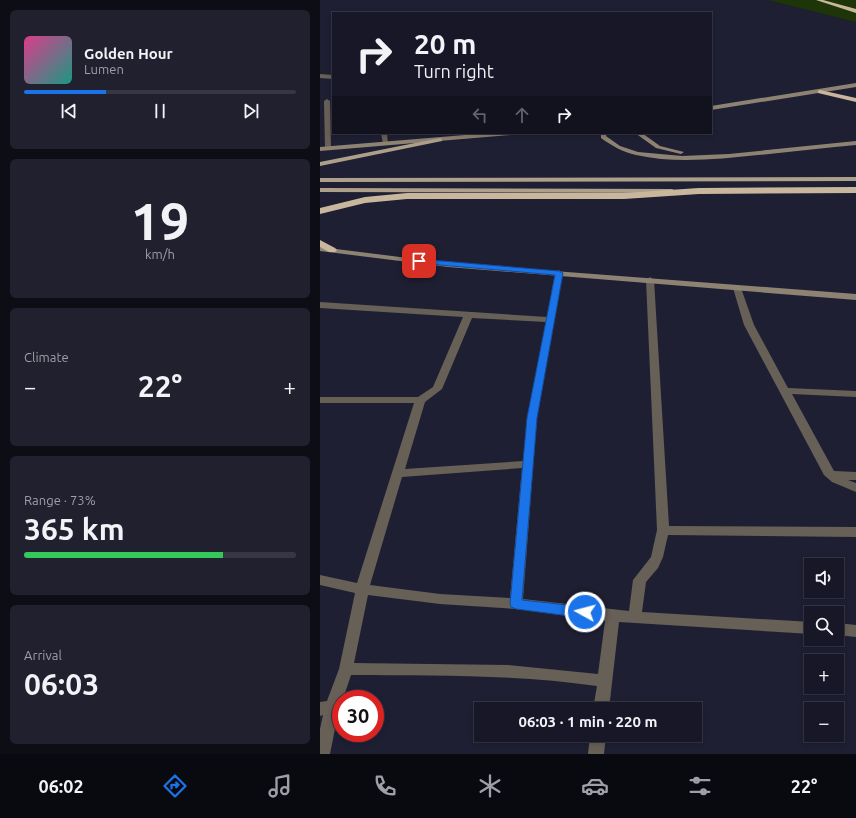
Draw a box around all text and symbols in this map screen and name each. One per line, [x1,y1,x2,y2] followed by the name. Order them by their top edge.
[348,28,400,80] icon: right
[414,28,476,59] text: 20 m
[84,45,173,62] text: Golden Hour
[414,61,494,81] text: Turn right
[84,62,124,76] text: Lumen
[58,100,80,122] icon: previous
[149,100,171,122] icon: pause
[240,100,262,122] icon: next
[469,104,491,126] icon: left
[511,104,533,126] icon: ahead
[553,104,575,126] icon: right
[131,192,189,250] text: 19
[402,244,436,278] pin
[145,247,175,261] text: km/h
[408,250,430,272] icon: arrive
[24,350,69,364] text: Climate
[138,369,182,403] text: 22°
[24,374,36,399] text: −
[284,374,296,399] text: +
[24,493,96,507] text: Range · 73%
[24,512,125,546] text: 365 km
[804,558,844,742] map controls
[804,558,844,598] button: sound
[564,591,606,633] position arrow
[804,606,844,646] button: search
[24,648,62,662] text: Arrival
[804,654,844,694] button: +
[24,667,99,701] text: 06:03
[332,690,384,742] speed limit sign: 30
[804,702,844,742] button: −
[519,713,657,730] text: 06:03 · 1 min · 220 m
[161,772,189,800] icon: directions
[266,772,294,800] icon: music
[371,772,399,800] icon: phone
[476,772,504,800] icon: climate
[581,772,609,800] icon: car
[686,772,714,800] icon: filters
[39,776,84,796] text: 06:02
[791,776,817,796] text: 22°

